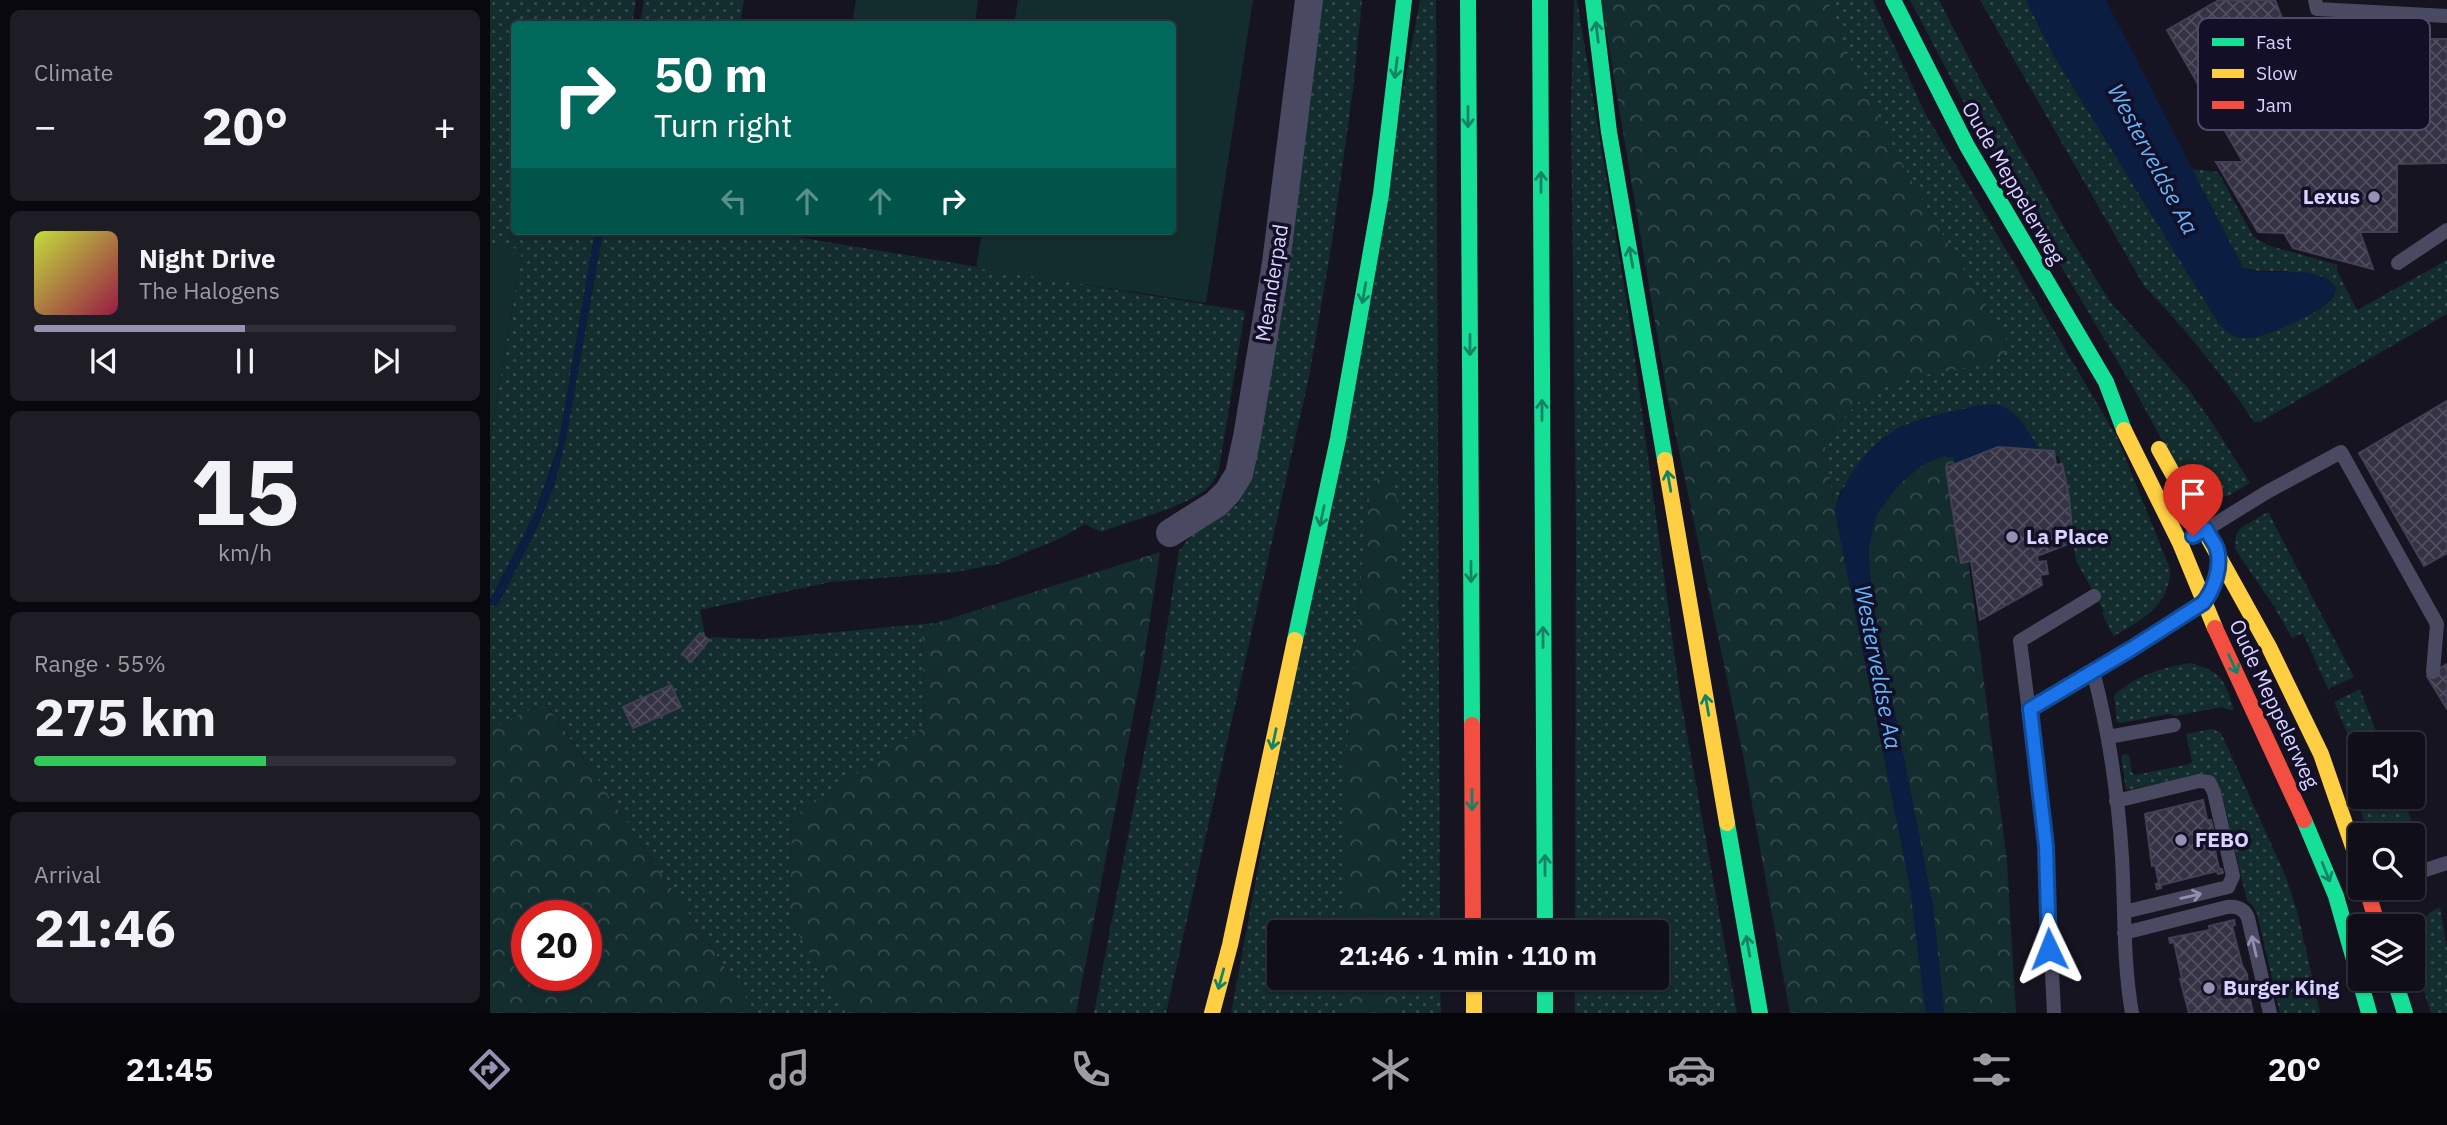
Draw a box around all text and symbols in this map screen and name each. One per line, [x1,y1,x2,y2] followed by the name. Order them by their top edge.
[2198,18,2430,130] legend
[1591,21,1604,44] one-way arrow
[2256,30,2292,54] text: Fast
[654,42,768,105] text: 50 m
[539,49,630,140] icon: right
[1390,56,1403,79] one-way arrow
[34,57,113,87] text: Climate
[2256,61,2297,85] text: Slow
[2101,78,2206,239] water label: Westerveldse Aa
[202,92,288,159] text: 20°
[2256,93,2292,117] text: Jam
[1956,96,2072,269] street label: Oude Meppelerweg
[34,101,57,150] text: −
[433,101,456,150] text: +
[654,104,792,146] text: Turn right
[1462,105,1475,128] one-way arrow
[1534,171,1548,194] one-way arrow
[715,182,753,220] icon: left
[788,182,826,220] icon: ahead
[861,182,899,220] icon: ahead
[934,182,972,220] icon: right
[2303,182,2360,210] place label: Lexus
[2366,189,2382,205] marker: Lexus
[1248,222,1294,344] street label: Meanderpad
[139,241,276,275] text: Night Drive
[1624,246,1637,269] one-way arrow
[139,275,280,305] text: The Halogens
[1356,281,1370,304] one-way arrow
[1463,333,1477,356] one-way arrow
[85,342,123,380] icon: previous
[226,342,264,380] icon: pause
[367,342,405,380] icon: next
[1535,398,1549,421] one-way arrow
[190,432,300,550] text: 15
[2163,464,2223,536] pin
[1662,470,1675,493] one-way arrow
[2174,475,2212,513] icon: arrive
[1314,504,1328,527] one-way arrow
[2026,522,2109,550] place label: La Place
[2004,529,2020,545] marker: La Place
[218,537,272,567] text: km/h
[1464,560,1478,583] one-way arrow
[1848,582,1910,752] water label: Westerveldse Aa
[2223,614,2326,793] street label: Oude Meppelerweg
[1536,626,1550,649] one-way arrow
[34,648,166,678] text: Range · 55%
[2227,654,2240,675] one-way arrow
[34,683,216,750] text: 275 km
[1700,695,1713,717] one-way arrow
[1267,727,1280,750] one-way arrow
[2348,732,2425,991] map controls
[2348,732,2425,809] button: sound
[1466,788,1479,811] one-way arrow
[2348,823,2425,900] button: search
[2195,825,2249,853] place label: FEBO
[2173,832,2189,848] marker: FEBO
[1538,853,1551,876] one-way arrow
[34,859,101,889] text: Arrival
[2320,861,2333,882] one-way arrow
[2179,889,2201,902] one-way arrow
[34,894,176,961] text: 21:46
[511,900,602,991] speed limit sign: 20
[2012,912,2086,986] position arrow
[2348,914,2425,991] button: layers
[1741,935,1754,958] one-way arrow
[2247,936,2260,958] one-way arrow
[1339,938,1597,972] text: 21:46 · 1 min · 110 m
[1214,967,1227,990] one-way arrow
[2223,973,2340,1001] place label: Burger King
[2201,980,2217,996] marker: Burger King
[465,1045,514,1094] icon: directions
[765,1045,814,1094] icon: music
[1066,1045,1115,1094] icon: phone
[1366,1045,1415,1094] icon: climate
[1667,1045,1716,1094] icon: car
[1967,1045,2016,1094] icon: filters
[126,1048,213,1090] text: 21:45
[2268,1048,2321,1090] text: 20°

